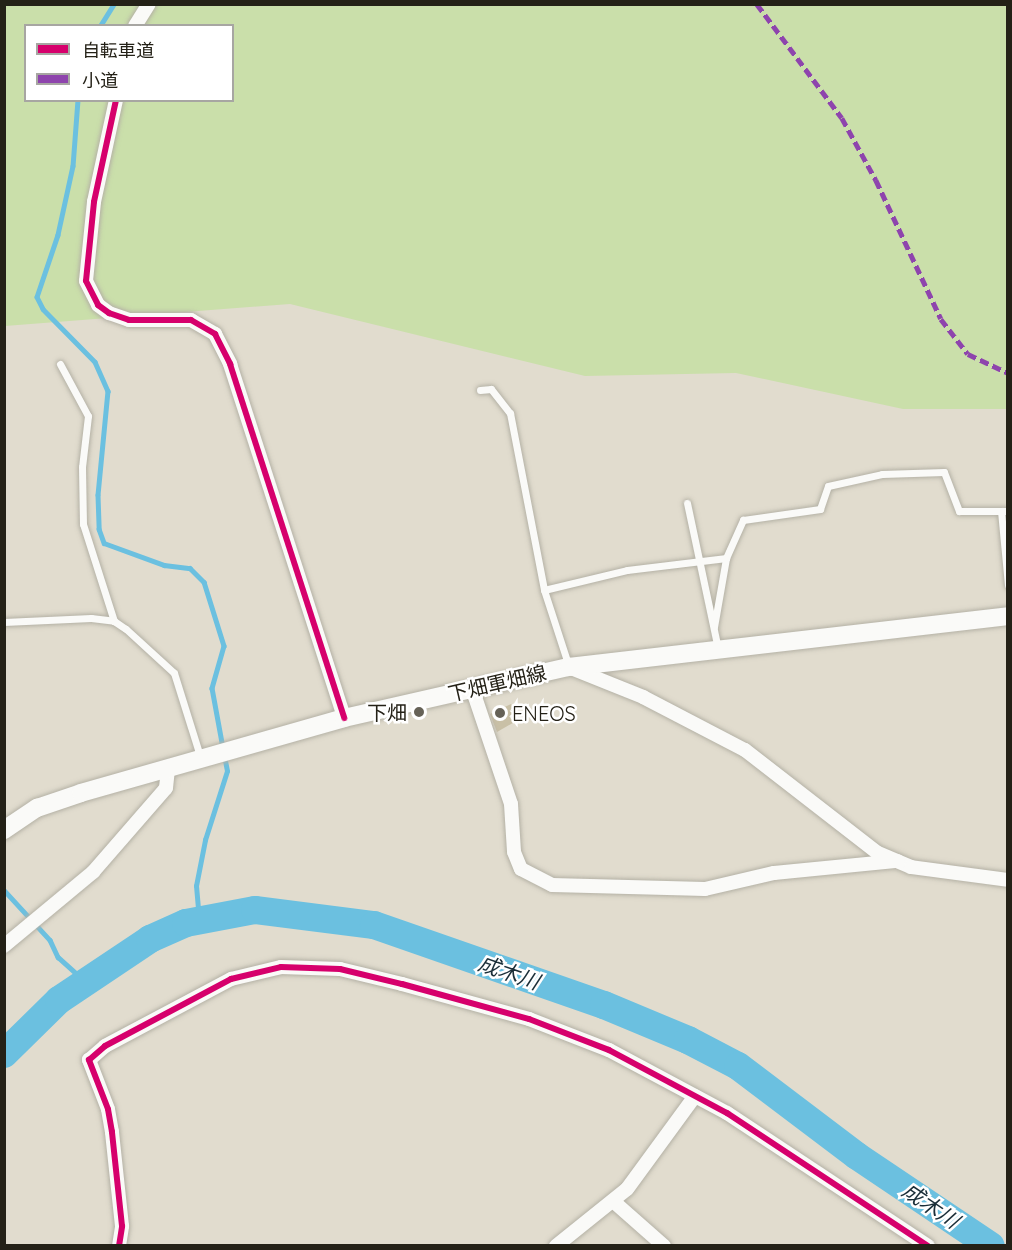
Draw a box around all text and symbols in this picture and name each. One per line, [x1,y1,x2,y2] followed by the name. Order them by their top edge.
[24,24,234,102] legend
[82,39,154,62] text: 自転車道
[82,69,118,92] text: 小道
[446,660,548,706] street label: 下畑軍畑線
[367,700,407,724] place label: 下畑
[512,701,576,725] place label: ENEOS
[412,705,426,719] marker: 下畑
[493,706,507,720] marker: ENEOS
[475,950,543,994] water label: 成木川
[898,1177,964,1233] water label: 成木川

